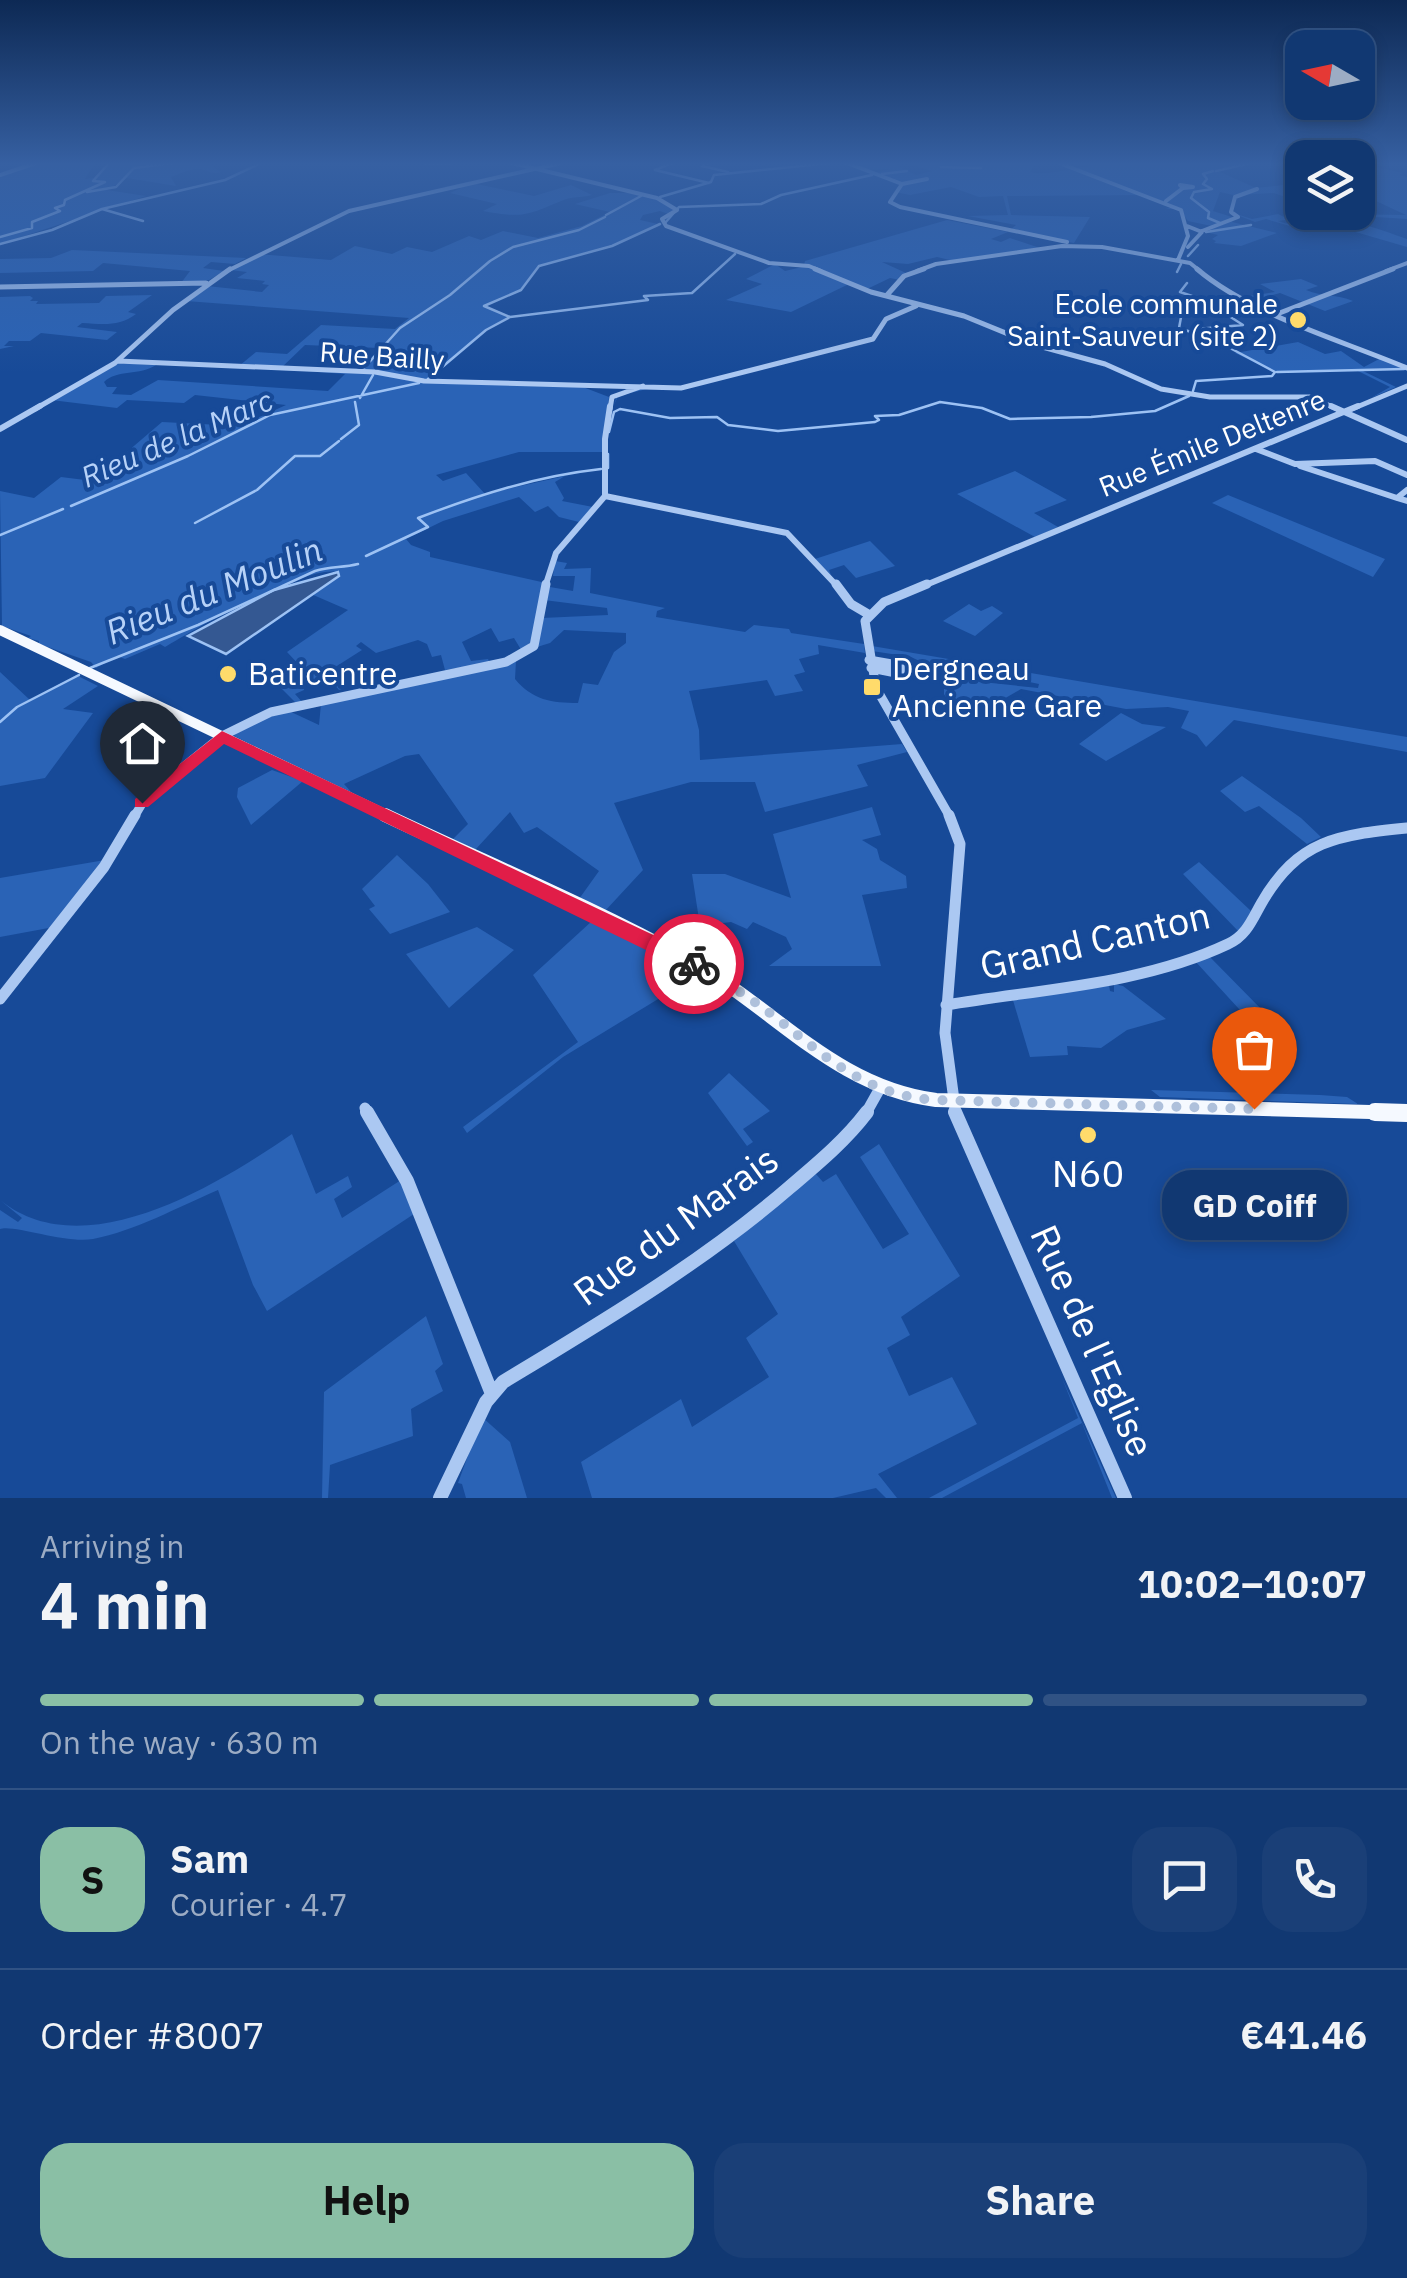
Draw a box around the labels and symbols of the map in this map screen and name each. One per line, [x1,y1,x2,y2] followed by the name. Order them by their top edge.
[1285,30,1375,120] north arrow
[1007,285,1278,354] place label: Ecole communale Saint-Sauveur (site 2)
[1287,309,1309,331] marker: Ecole communale Saint-Sauveur (site 2)
[318,333,446,378] street label: Rue Bailly
[75,380,279,496] water label: Rieu de la Marc
[1093,380,1331,505] street label: Rue Émile Deltenre
[98,526,329,654] water label: Rieu du Moulin
[892,647,1102,726] place label: Dergneau Ancienne Gare
[248,652,397,694] place label: Baticentre
[217,663,239,685] marker: Baticentre
[861,676,883,698] marker: Dergneau Ancienne Gare
[100,701,185,804] pin
[975,889,1214,990] street label: Grand Canton
[644,914,744,1014] courier
[1212,1007,1297,1110] pin
[1077,1124,1099,1146] marker: N60
[563,1134,787,1316] street label: Rue du Marais
[1052,1148,1124,1197] place label: N60
[1162,1169,1346,1239] callout: GD Coiff
[1020,1217,1166,1464] street label: Rue de l'Eglise

